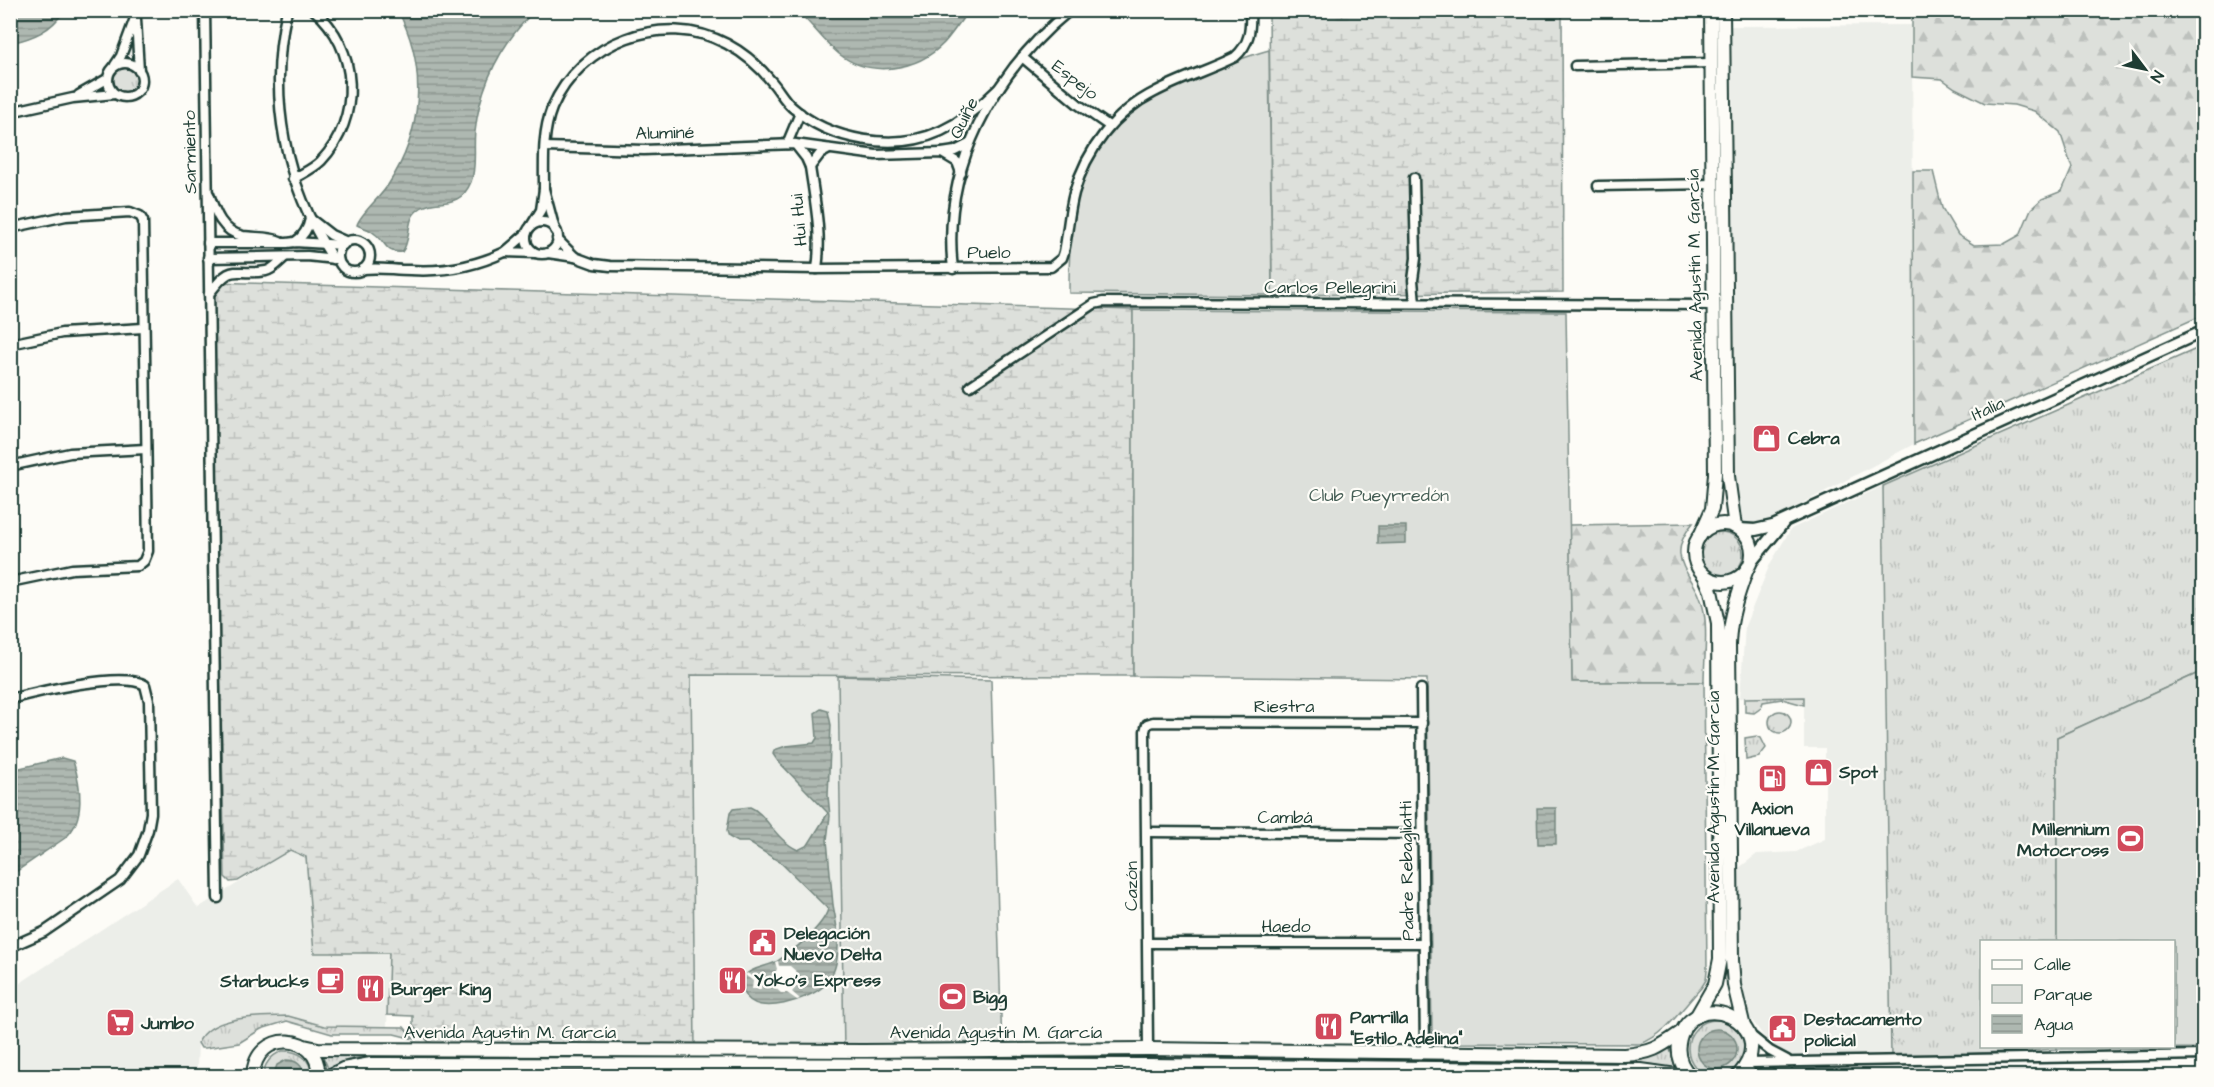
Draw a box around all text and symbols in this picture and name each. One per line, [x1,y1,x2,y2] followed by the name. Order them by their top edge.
[2115,39,2175,99] north arrow
[1047,54,1103,106] street label: Espejo
[2145,66,2169,87] text: N
[943,93,985,143] street label: Quiñe
[177,110,203,194] street label: Sarmiento
[635,120,695,146] street label: Aluminé
[1681,168,1710,381] street label: Avenida Agustín M. García
[784,192,814,247] street label: Hui Hui
[967,240,1011,265] street label: Puelo
[1264,275,1396,301] street label: Carlos Pellegrini
[1967,391,2009,427] street label: Italia
[1751,422,1783,454] shop icon: Cebra
[1788,426,1841,451] place label: Cebra
[1309,483,1449,509] park label: Club Pueyrredón
[1701,691,1727,903] street label: Avenida Agustín M. García
[1254,694,1314,719] street label: Riestra
[1802,756,1834,788] shop icon: Spot
[1838,760,1879,785] place label: Spot
[1756,763,1788,795] fuel station icon: Axion Villanueva
[1733,796,1810,842] place label: Axion Villanueva
[1393,801,1422,941] street label: Padre Rebagliatti
[1257,805,1313,830] street label: Cambá
[2017,817,2110,863] place label: Millennium Motocross
[2114,823,2146,855] sports icon: Millennium Motocross
[1119,861,1144,911] street label: Cazón
[1261,914,1311,939] street label: Haedo
[784,921,882,967] place label: Delegación Nuevo Delta
[747,927,779,959] public building icon: Delegación Nuevo Delta
[1980,940,2175,1048] legend
[2034,952,2072,977] text: Calle
[717,964,749,996] restaurant icon: Yoko's Express
[314,965,346,997] cafe icon: Starbucks
[754,968,881,993] place label: Yoko's Express
[219,969,309,994] place label: Starbucks
[354,973,386,1005] restaurant icon: Burger King
[391,977,492,1003] place label: Burger King
[936,981,968,1013] sports icon: Bigg
[2034,982,2093,1007] text: Parque
[973,985,1008,1011] place label: Bigg
[1350,1005,1463,1051] place label: Parrilla "Estilo Adelina"
[104,1007,136,1039] supermarket icon: Jumbo
[1804,1007,1922,1053] place label: Destacamento policial
[140,1011,195,1036] place label: Jumbo
[1313,1011,1345,1043] restaurant icon: Parrilla "Estilo Adelina"
[2034,1012,2073,1038] text: Agua
[1767,1013,1799,1045] public building icon: Destacamento policial
[404,1020,616,1046] street label: Avenida Agustín M. García
[890,1020,1102,1046] street label: Avenida Agustín M. García

